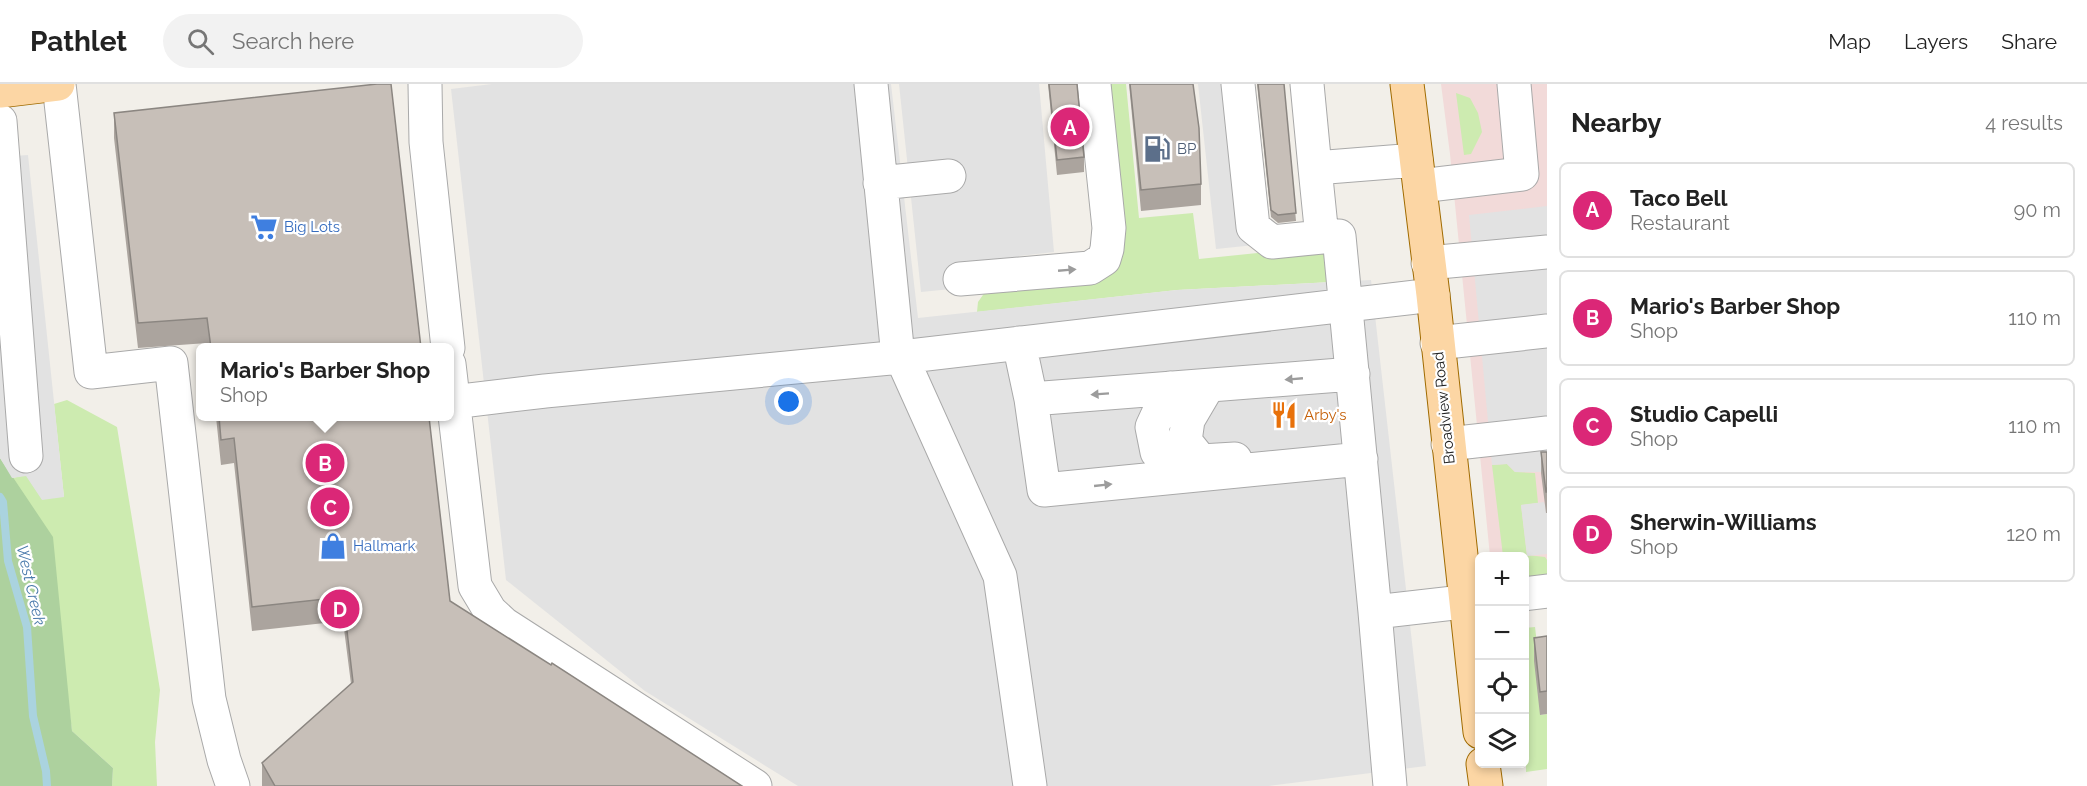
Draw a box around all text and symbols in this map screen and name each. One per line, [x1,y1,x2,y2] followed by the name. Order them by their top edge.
[163,14,583,68] search box
[30,25,127,58] text: Pathlet
[184,25,217,58] icon: search
[232,28,354,54] text: Search here
[1828,29,1871,54] text: Map
[1904,29,1968,54] text: Layers
[2001,29,2057,54] text: Share
[1050,104,1090,150] pin: A
[1571,108,1661,138] text: Nearby
[1985,111,2063,135] text: 4 results
[1142,134,1172,164] fuel station icon: BP
[1177,140,1196,158] place label: BP
[1630,185,1727,211] text: Taco Bell
[1586,198,1599,222] text: A
[2014,198,2061,222] text: 90 m
[1630,211,1730,235] text: Restaurant
[249,212,279,242] supermarket icon: Big Lots
[284,218,340,236] place label: Big Lots
[1057,265,1076,275] one-way arrow
[1630,293,1840,319] text: Mario's Barber Shop
[1586,306,1599,330] text: B
[2008,306,2061,330] text: 110 m
[1630,319,1678,343] text: Shop
[196,343,454,421] popup
[1429,351,1459,465] street label: Broadview Road
[220,357,430,383] text: Mario's Barber Shop
[1285,374,1304,384] one-way arrow
[220,383,268,407] text: Shop
[774,387,803,416] your location
[1090,389,1109,399] one-way arrow
[1269,400,1299,430] restaurant icon: Arby's
[1630,401,1778,427] text: Studio Capelli
[1304,406,1347,424] place label: Arby's
[1586,414,1599,438] text: C
[2008,414,2061,438] text: 110 m
[1630,427,1678,451] text: Shop
[306,440,344,485] pin: B
[1093,480,1112,490] one-way arrow
[310,484,350,530] pin: C
[1630,509,1817,535] text: Sherwin-Williams
[1585,522,1600,546] text: D
[2006,522,2061,546] text: 120 m
[318,531,348,561] shop icon: Hallmark
[1630,535,1678,559] text: Shop
[353,537,416,555] place label: Hallmark
[13,543,50,627] water label: West Creek
[1475,552,1529,768] map controls
[1475,552,1529,606] button: +
[320,586,360,632] pin: D
[1475,606,1529,660] button: −
[1475,660,1529,714] button: locate
[1475,714,1529,768] button: layers

